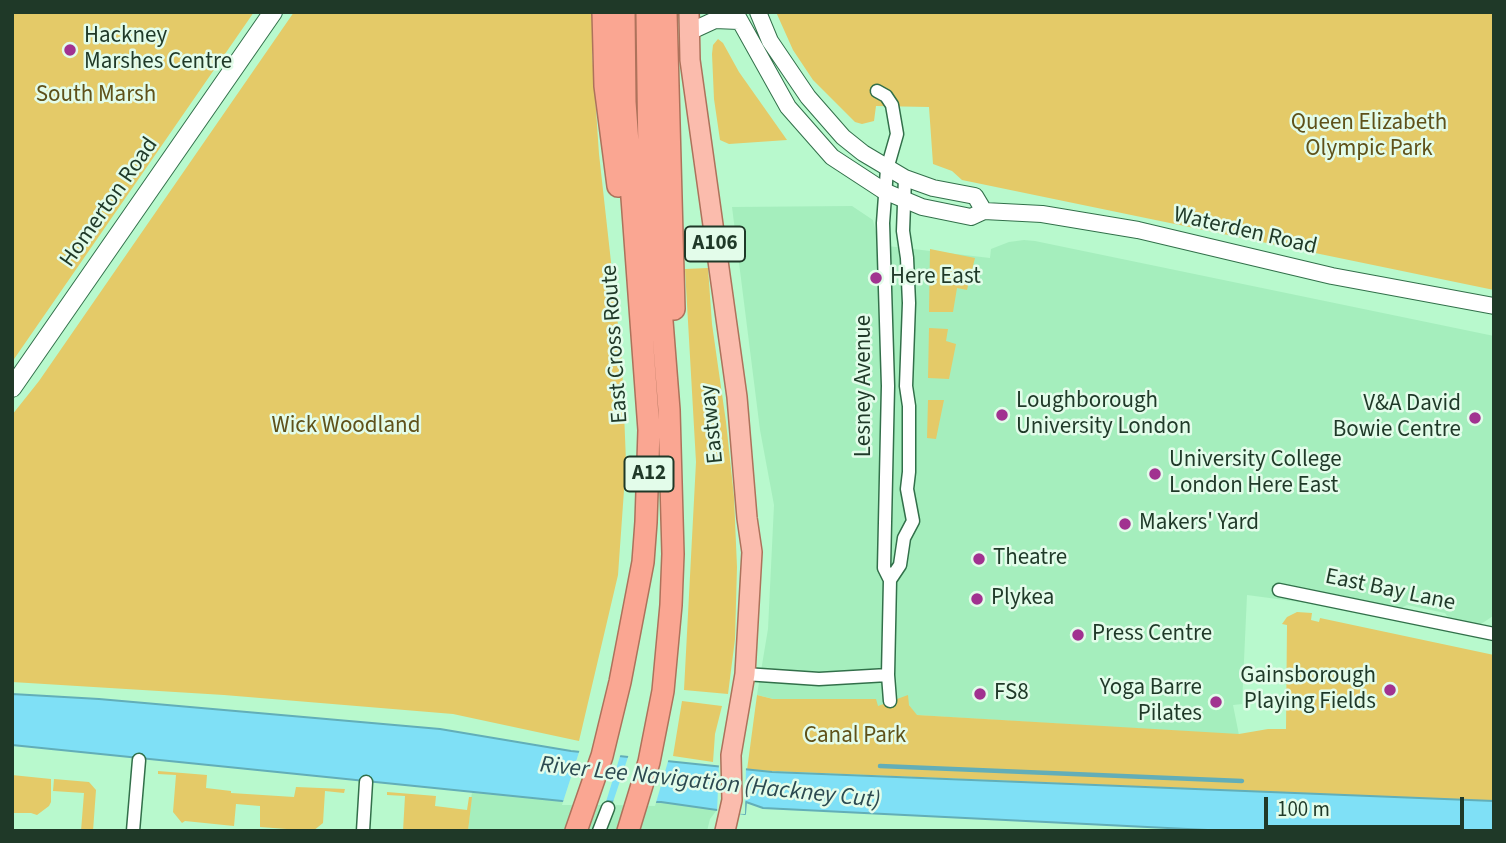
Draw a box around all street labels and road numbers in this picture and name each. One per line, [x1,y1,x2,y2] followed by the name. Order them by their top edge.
[55,133,165,273] street label: Homerton Road
[1171,202,1319,262] street label: Waterden Road
[685,226,745,262] road number: A106
[597,264,635,424] street label: East Cross Route
[851,315,879,457] street label: Lesney Avenue
[695,383,731,465] street label: Eastway
[624,456,674,491] road number: A12
[1322,564,1458,618] street label: East Bay Lane

